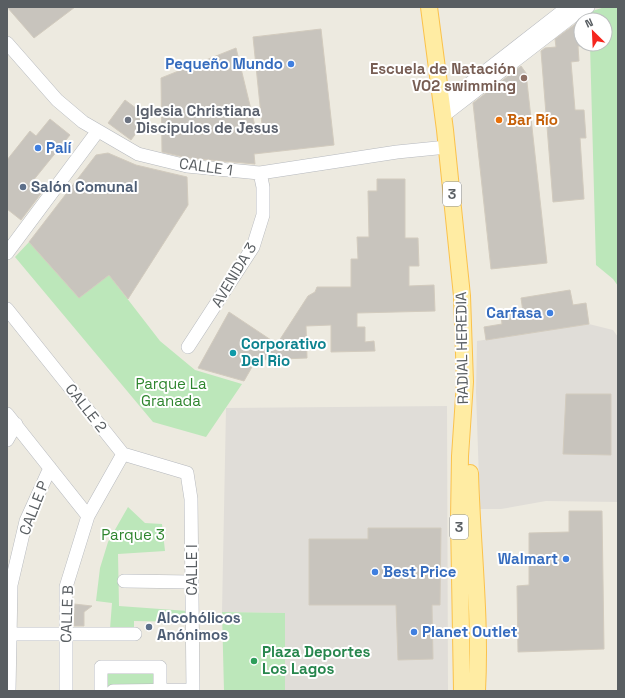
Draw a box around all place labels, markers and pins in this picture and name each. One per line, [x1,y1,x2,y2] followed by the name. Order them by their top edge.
[165,54,283,73] place label: Pequeño Mundo
[286,59,296,69] marker: Pequeño Mundo
[370,59,516,95] place label: Escuela de Natación VO2 swimming
[519,73,529,83] marker: Escuela de Natación VO2 swimming
[136,101,279,137] place label: Iglesia Christiana Discipulos de Jesus
[507,110,558,129] place label: Bar Río
[123,115,133,125] marker: Iglesia Christiana Discipulos de Jesus
[494,115,504,125] marker: Bar Río
[46,138,73,157] place label: Palí
[33,143,43,153] marker: Palí
[31,177,138,196] place label: Salón Comunal
[18,182,28,192] marker: Salón Comunal
[486,303,542,322] place label: Carfasa
[545,308,555,318] marker: Carfasa
[241,334,326,370] place label: Corporativo Del Rio
[228,348,238,358] marker: Corporativo Del Rio
[498,549,558,568] place label: Walmart
[561,554,571,564] marker: Walmart
[383,562,457,581] place label: Best Price
[370,567,380,577] marker: Best Price
[157,608,241,644] place label: Alcohólicos Anónimos
[144,622,154,632] marker: Alcohólicos Anónimos
[422,622,518,641] place label: Planet Outlet
[409,627,419,637] marker: Planet Outlet
[262,642,371,678] place label: Plaza Deportes Los Lagos
[249,656,259,666] marker: Plaza Deportes Los Lagos

